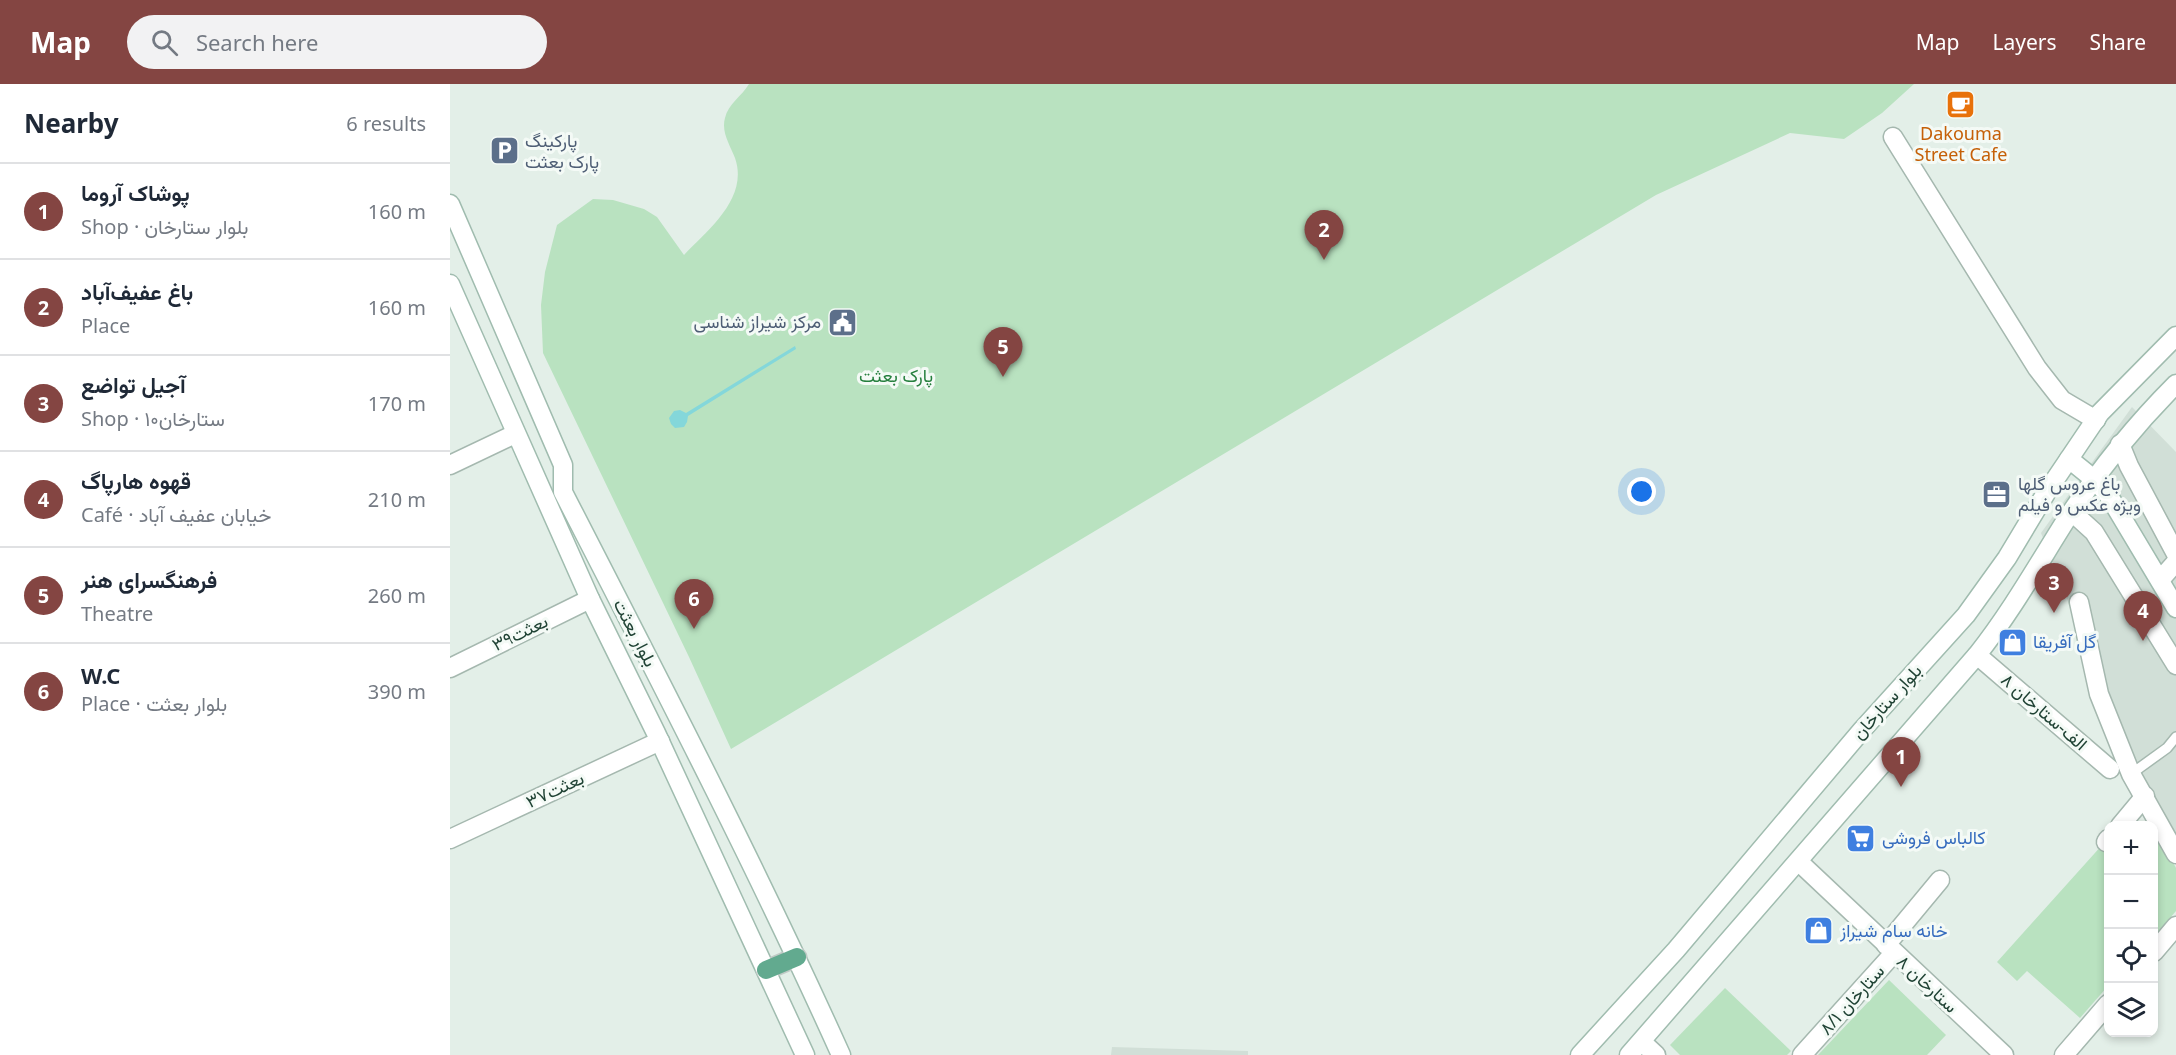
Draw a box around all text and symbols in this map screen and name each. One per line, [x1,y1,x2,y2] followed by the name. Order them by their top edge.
[127,15,547,69] search box
[30,23,91,61] text: Map
[148,26,181,59] icon: search
[196,27,318,57] text: Search here
[1916,28,1960,56] text: Map
[1993,28,2057,56] text: Layers
[2090,28,2146,56] text: Share
[1945,89,1977,121] cafe icon: Dakouma Street Cafe
[24,105,119,141] text: Nearby
[346,110,426,137] text: 6 results
[1915,121,2007,166] place label: Dakouma Street Cafe
[525,128,599,174] place label: پارکینگ پارک بعثت
[488,135,520,167] parking icon: پارکینگ پارک بعثت
[81,177,190,207] text: پوشاک آروما
[38,198,49,225] text: 1
[368,198,426,225] text: 160 m
[1304,210,1344,260] pin: 2
[81,213,248,240] text: Shop · بلوار ستارخان
[81,276,193,306] text: باغ عفیف‌آباد
[38,294,49,321] text: 2
[368,294,426,321] text: 160 m
[826,306,858,338] public building icon: مرکز شیراز شناسی
[694,309,821,333] place label: مرکز شیراز شناسی
[81,312,130,339] text: Place
[984,328,1022,377] pin: 5
[859,363,933,388] park label: پارک بعثت
[81,369,186,399] text: آجیل تواضع
[38,390,49,417] text: 3
[368,390,426,417] text: 170 m
[81,405,225,432] text: Shop · ستارخان۱۰
[81,465,191,495] text: قهوه هارپاگ
[2018,471,2141,517] place label: باغ عروس گلها ویژه عکس و فیلم
[1627,477,1656,506] your location
[1981,478,2013,510] office icon: باغ عروس گلها ویژه عکس و فیلم
[38,486,49,513] text: 4
[368,486,426,513] text: 210 m
[81,501,271,528] text: Café · خیابان عفیف آباد
[81,564,217,594] text: فرهنگسرای هنر
[2034,564,2074,613] pin: 3
[674,580,714,629] pin: 6
[38,582,49,609] text: 5
[368,582,426,609] text: 260 m
[2124,592,2162,641] pin: 4
[609,595,663,670] street label: بلوار بعثت
[81,600,153,627] text: Theatre
[488,608,551,656] street label: بعثت۳۹
[1996,626,2028,658] shop icon: گل آفریقا
[2033,629,2096,653] place label: گل آفریقا
[1846,659,1926,744] street label: بلوار ستارخان
[81,660,120,690] text: W.C
[1997,667,2093,755] street label: ۸ الف-ستارخان
[38,678,49,705] text: 6
[368,678,426,705] text: 390 m
[81,690,227,717] text: Place · بلوار بعثت
[1882,738,1920,787] pin: 1
[522,765,587,813] street label: بعثت۳۷
[2104,821,2158,1037] map controls
[2104,821,2158,875] button: +
[1845,822,1877,854] supermarket icon: کالباس فروشی
[1882,825,1986,849] place label: کالباس فروشی
[2104,875,2158,929] button: −
[1803,915,1835,947] shop icon: خانه سام شیراز
[1839,918,1948,943] place label: خانه سام شیراز
[2104,929,2158,983] button: locate
[1892,949,1963,1018] street label: ستارخان ۸
[1813,959,1889,1040] street label: ستارخان ۸/۱
[2104,983,2158,1037] button: layers

